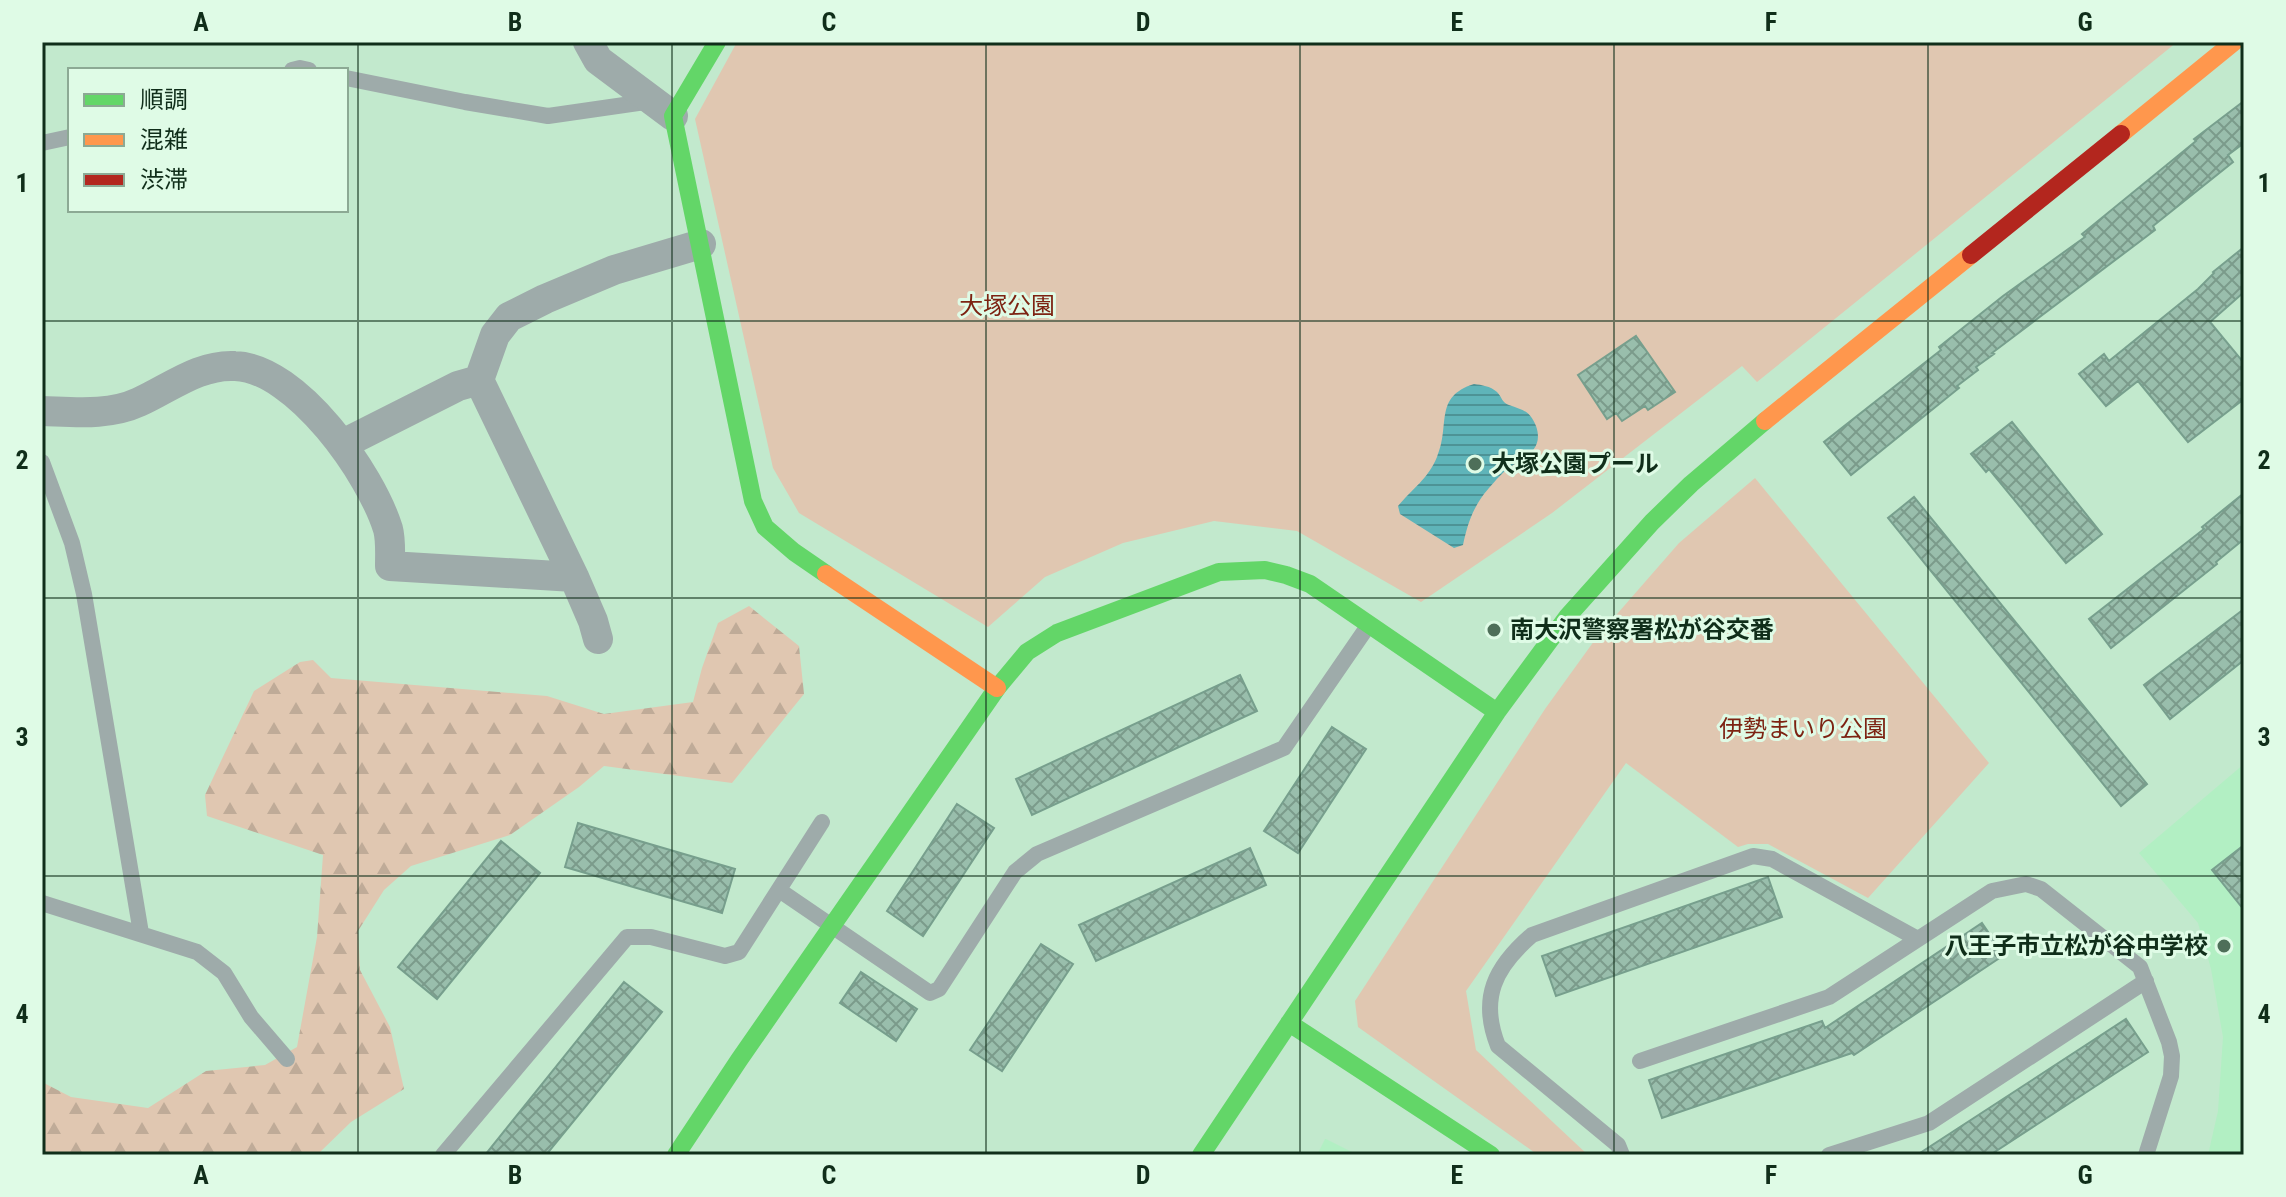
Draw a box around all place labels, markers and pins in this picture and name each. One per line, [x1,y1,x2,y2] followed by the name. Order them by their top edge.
[1491,450,1659,478] place label: 大塚公園プール
[1466,455,1484,473] marker: 大塚公園プール
[1510,616,1774,644] place label: 南大沢警察署松が谷交番
[1485,621,1503,639] marker: 南大沢警察署松が谷交番
[1944,932,2208,960] place label: 八王子市立松が谷中学校
[2215,937,2233,955] marker: 八王子市立松が谷中学校

